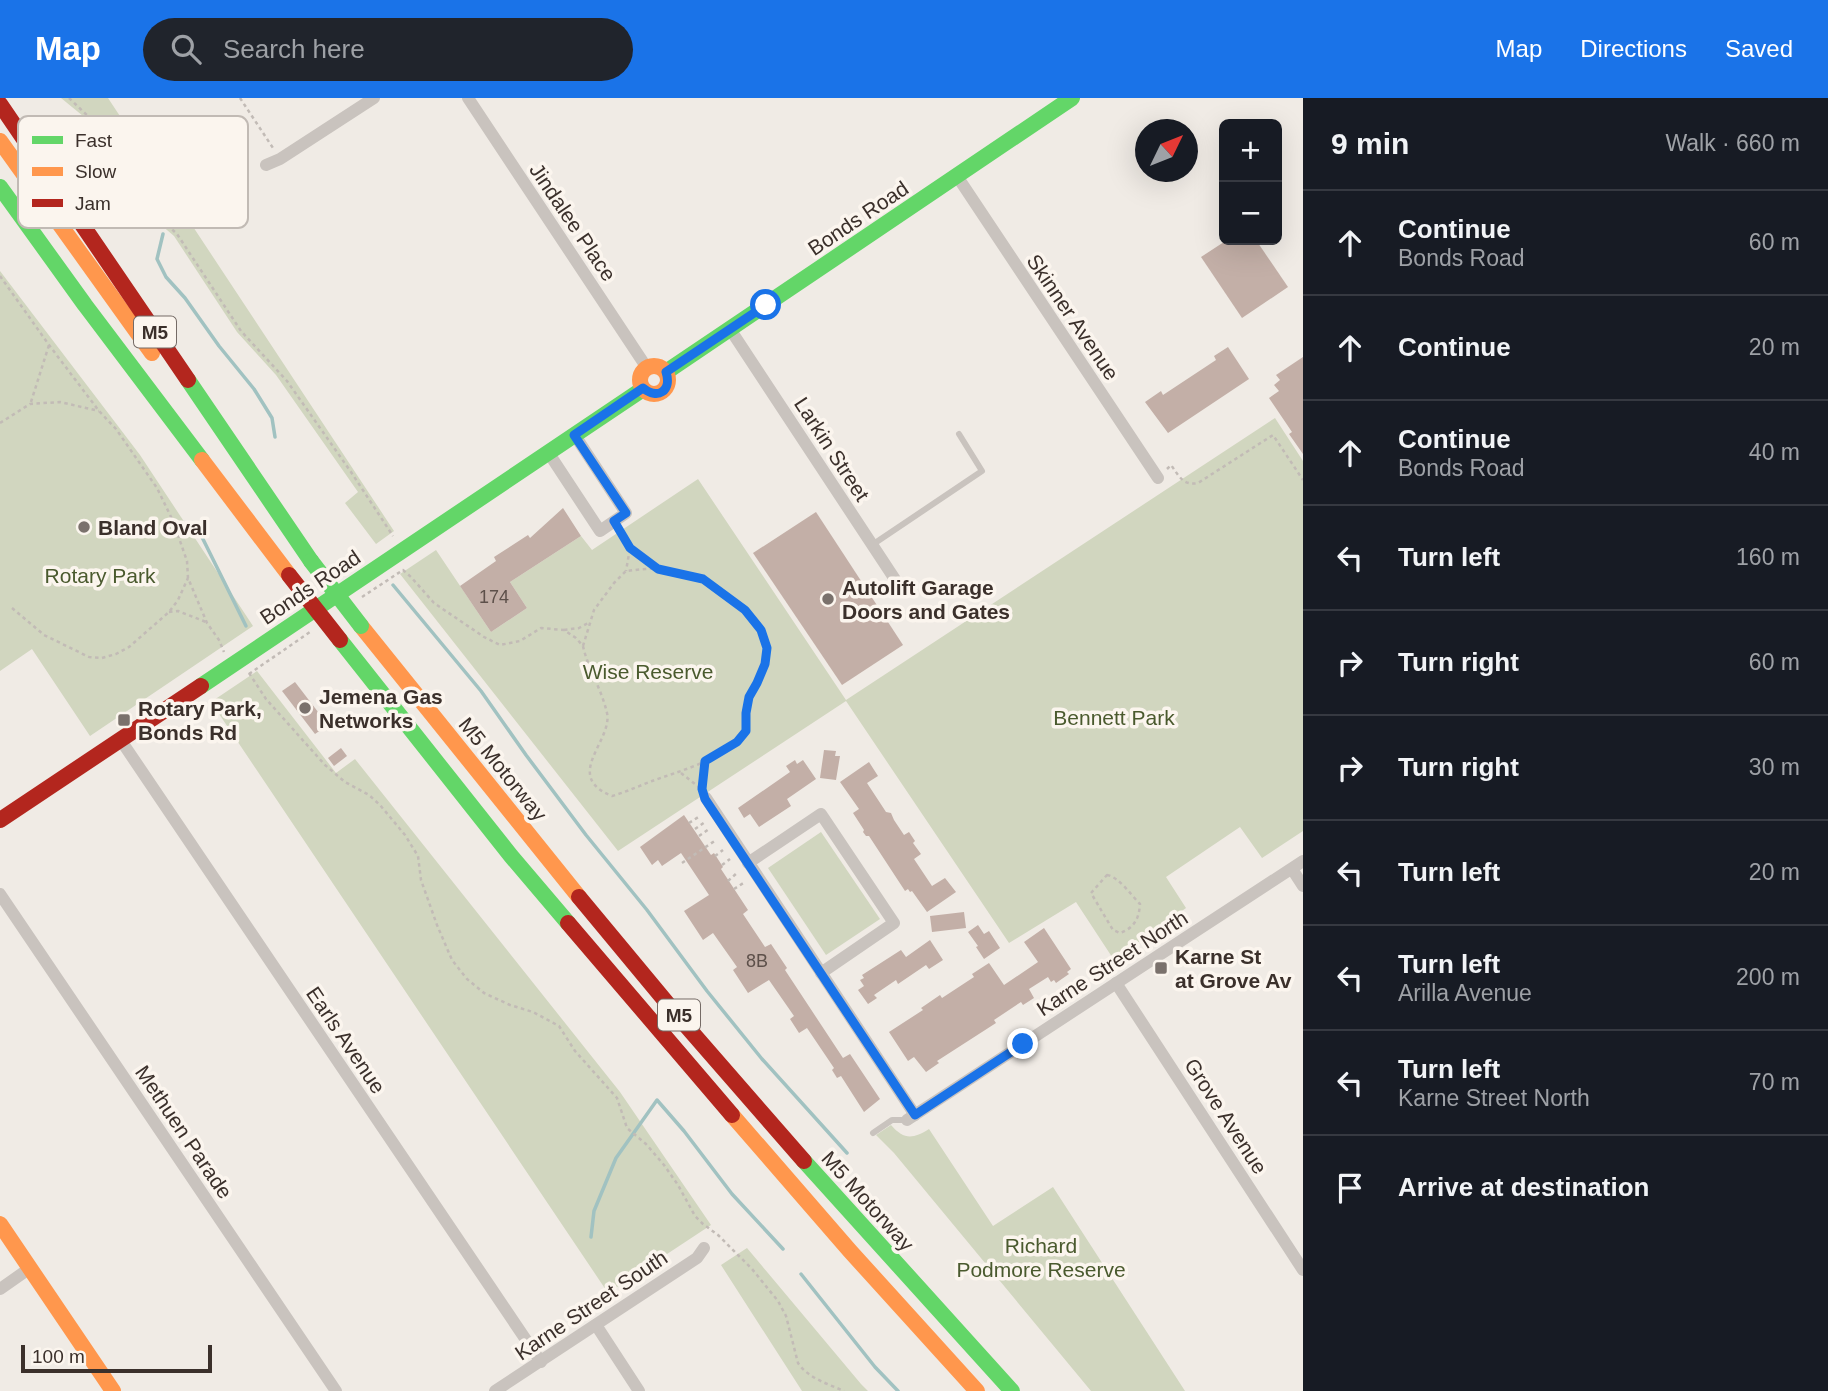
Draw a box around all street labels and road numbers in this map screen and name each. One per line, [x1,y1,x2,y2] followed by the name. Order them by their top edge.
[525,159,621,285] street label: Jindalee Place
[804,176,912,260] street label: Bonds Road
[1022,250,1124,384] street label: Skinner Avenue
[134,316,176,348] road number: M5
[790,393,874,505] street label: Larkin Street
[256,545,364,629] street label: Bonds Road
[454,713,552,826] street label: M5 Motorway
[1032,906,1192,1020] street label: Karne Street North
[302,982,390,1098] street label: Earls Avenue
[658,1000,700,1030] road number: M5
[1180,1054,1272,1178] street label: Grove Avenue
[131,1061,237,1203] street label: Methuen Parade
[817,1146,919,1256] street label: M5 Motorway
[511,1246,671,1364] street label: Karne Street South

